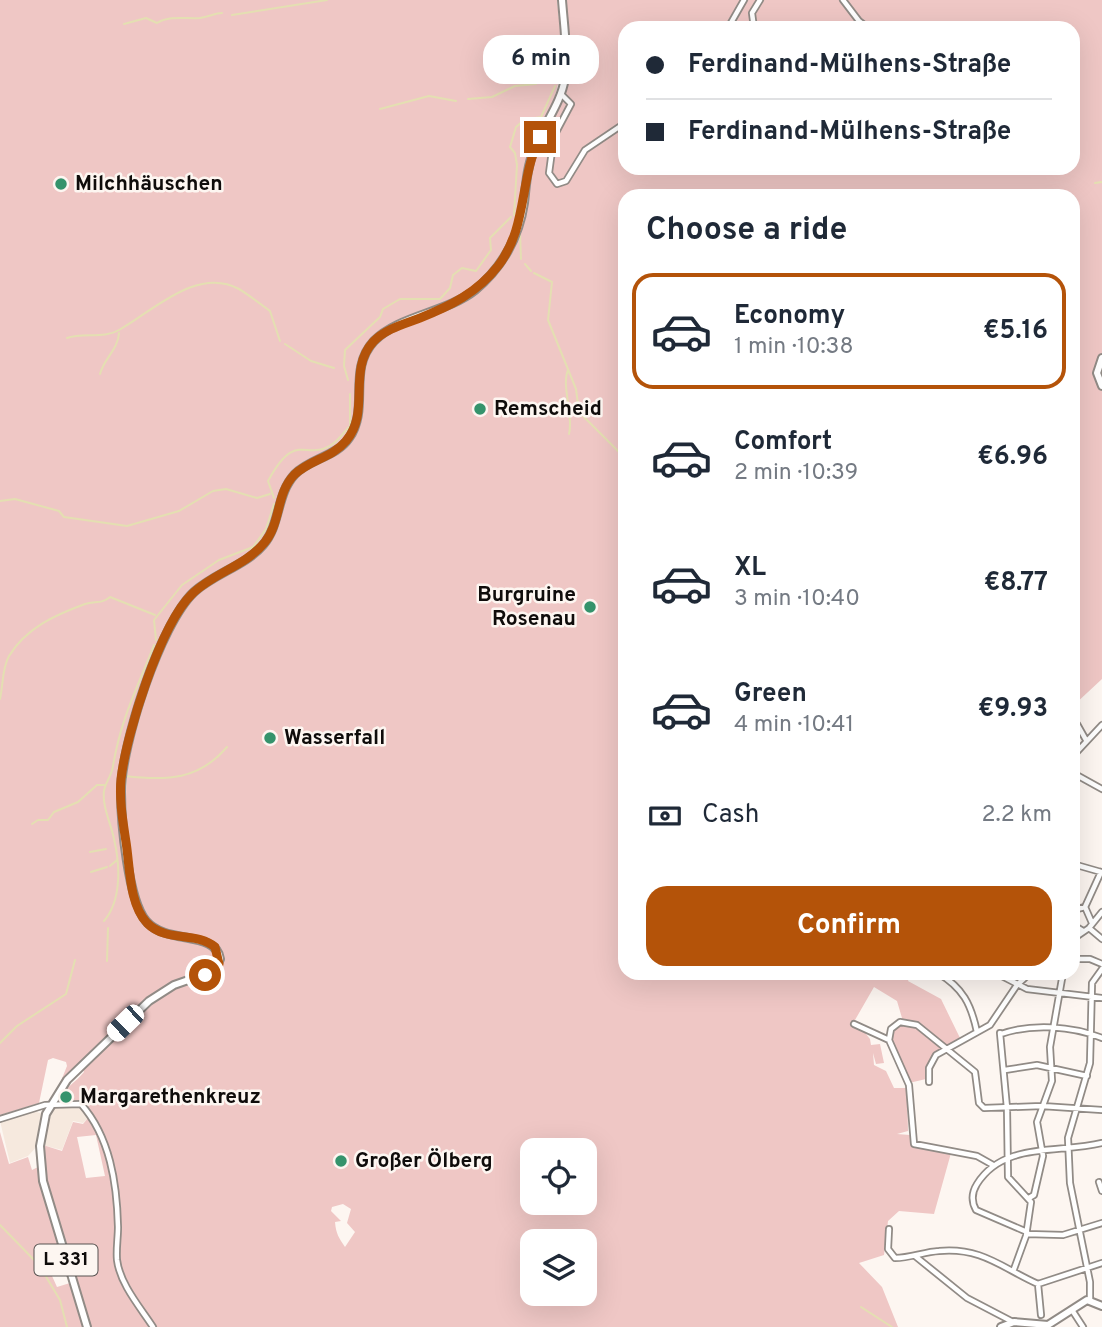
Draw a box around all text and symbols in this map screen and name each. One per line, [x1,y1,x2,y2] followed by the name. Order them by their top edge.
[482,36,598,85] callout: 6 min
[511,45,571,74] text: 6 min
[688,49,1011,82] text: Ferdinand-Mülhens-Straße
[688,116,1011,149] text: Ferdinand-Mülhens-Straße
[524,121,556,153] route end
[75,171,223,198] place label: Milchhäuschen
[53,176,69,192] marker: Milchhäuschen
[646,211,847,251] text: Choose a ride
[650,300,713,363] icon: car
[734,300,845,333] text: Economy
[983,315,1048,348] text: €5.16
[734,333,853,362] text: 1 min · 10:38
[494,396,602,423] place label: Remscheid
[472,401,488,417] marker: Remscheid
[650,426,713,489] icon: car
[734,426,832,459] text: Comfort
[977,441,1048,474] text: €6.96
[734,459,858,488] text: 2 min · 10:39
[650,552,713,615] icon: car
[734,552,766,585] text: XL
[984,567,1048,600] text: €8.77
[477,582,576,633] place label: Burgruine Rosenau
[734,585,860,614] text: 3 min · 10:40
[582,599,598,615] marker: Burgruine Rosenau
[650,678,713,741] icon: car
[734,678,807,711] text: Green
[978,693,1048,726] text: €9.93
[734,711,854,740] text: 4 min · 10:41
[284,725,385,752] place label: Wasserfall
[262,730,278,746] marker: Wasserfall
[646,797,684,835] icon: cash
[702,799,759,832] text: Cash
[981,801,1052,830] text: 2.2 km
[646,886,1052,966] button: Confirm
[189,959,221,991] route start
[103,1001,148,1045] car
[80,1084,261,1111] place label: Margarethenkreuz
[58,1089,74,1105] marker: Margarethenkreuz
[520,1138,597,1306] map controls
[520,1138,597,1215] button: locate
[355,1148,493,1175] place label: Großer Ölberg
[333,1153,349,1169] marker: Großer Ölberg
[520,1229,597,1306] button: layers
[34,1244,98,1276] road number: L 331

